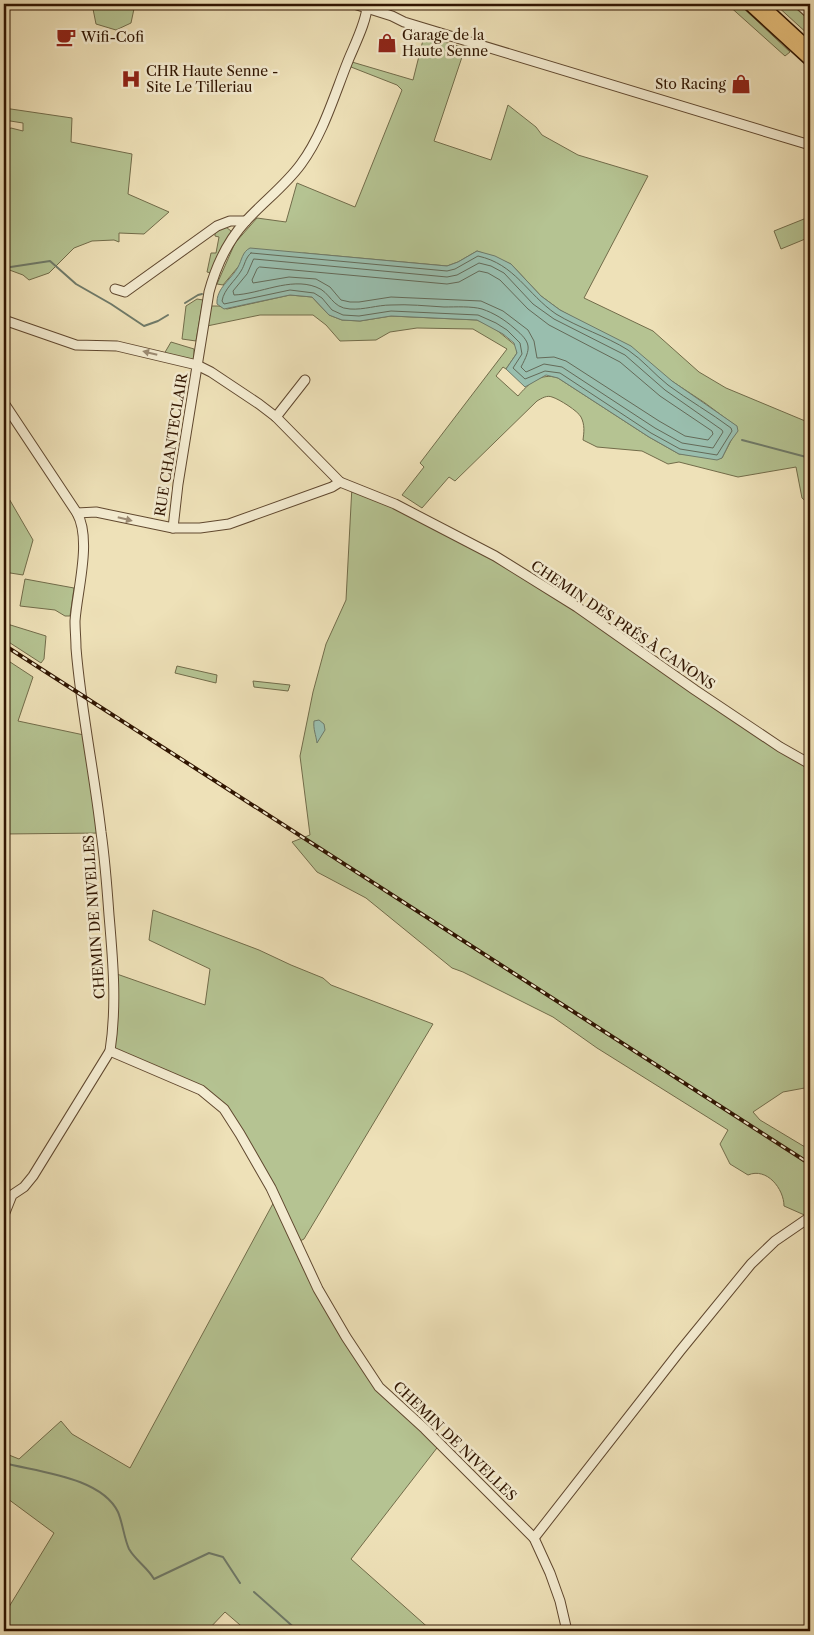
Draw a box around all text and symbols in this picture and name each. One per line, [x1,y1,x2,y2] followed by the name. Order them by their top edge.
[55,26,77,48] cafe icon: Wifi-Cofi
[402,26,488,60] place label: Garage de la Haute Senne
[80,28,144,46] place label: Wifi-Cofi
[376,32,398,54] shop icon: Garage de la Haute Senne
[146,62,278,96] place label: CHR Haute Senne - Site Le Tilleriau
[120,68,142,90] hospital icon: CHR Haute Senne - Site Le Tilleriau
[730,73,752,95] shop icon: Sto Racing
[655,75,727,93] place label: Sto Racing
[142,349,157,357] one-way arrow
[151,371,191,518] street label: RUE CHANTECLAIR
[117,515,132,523] one-way arrow
[527,556,719,694] street label: CHEMIN DES PRÉS À CANONS
[79,834,109,1000] street label: CHEMIN DE NIVELLES
[390,1377,520,1505] street label: CHEMIN DE NIVELLES

